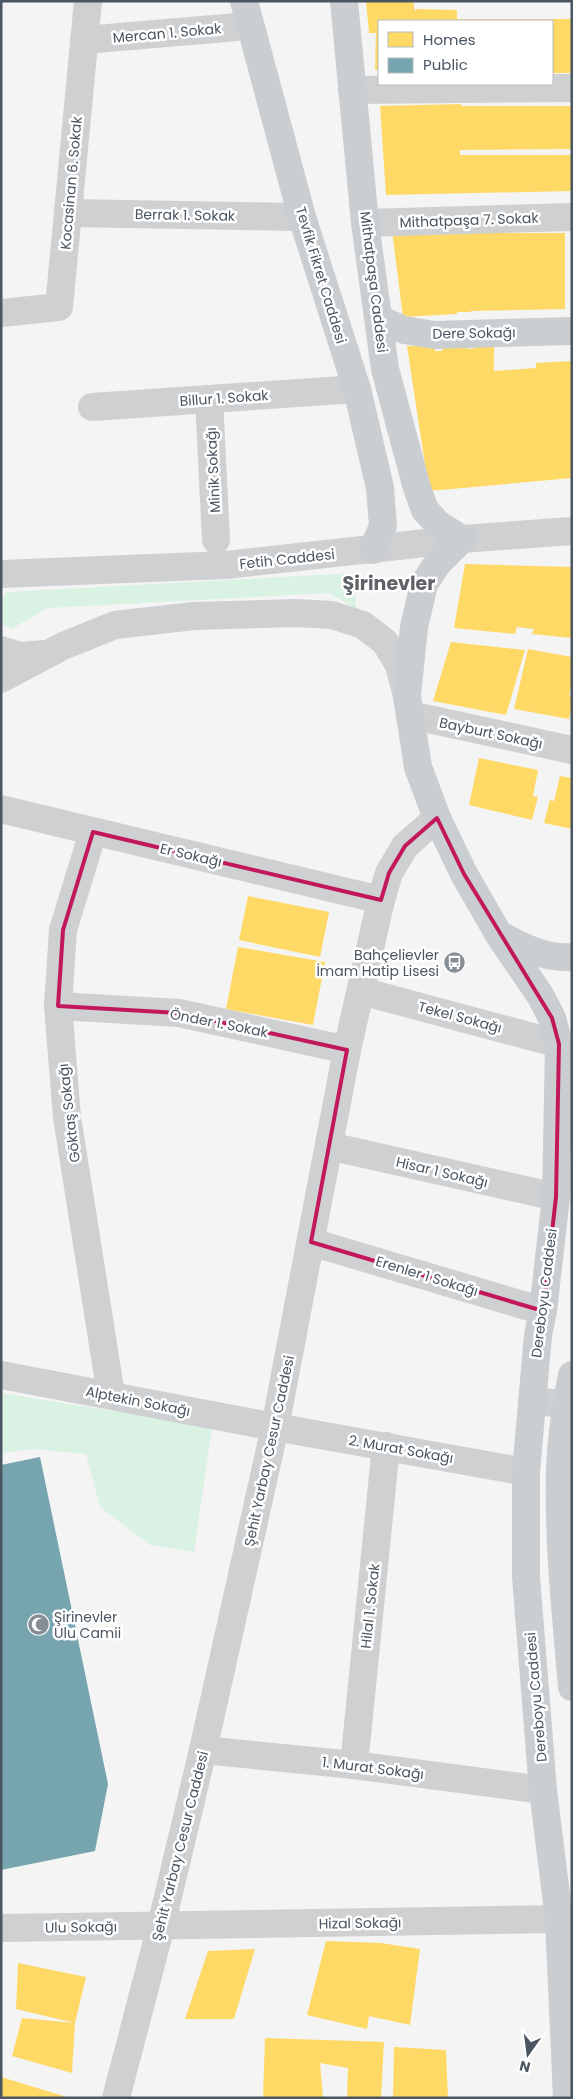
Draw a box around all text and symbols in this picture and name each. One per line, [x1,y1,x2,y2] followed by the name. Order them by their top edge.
[112,18,223,48] street label: Mercan 1. Sokak
[378,20,553,85] legend
[423,29,476,50] text: Homes
[423,54,468,75] text: Public
[55,115,87,251] street label: Kocasinan 6. Sokak
[135,204,236,226] street label: Berrak 1. Sokak
[291,204,351,346] street label: Tevfik Fikret Caddesi
[399,208,540,232] street label: Mithatpaşa 7. Sokak
[355,210,393,354] street label: Mithatpaşa Caddesi
[432,322,516,344] street label: Dere Sokağı
[179,385,270,411] street label: Billur 1. Sokak
[201,427,225,513] street label: Minik Sokağı
[238,544,336,574] street label: Fetih Caddesi
[343,570,435,597] district label: Şirinevler
[437,712,545,754] street label: Bayburt Sokağı
[158,838,224,872] street label: Er Sokağı
[316,945,439,981] place label: Bahçelievler İmam Hatip Lisesi
[443,951,467,975] bus stop icon: Bahçelievler İmam Hatip Lisesi
[416,996,504,1038] street label: Tekel Sokağı
[168,1004,270,1042] street label: Önder 1. Sokak
[53,1062,85,1164] street label: Göktaş Sokağı
[394,1152,490,1192] street label: Hisar 1 Sokağı
[526,1227,562,1359] street label: Dereboyu Caddesi
[373,1251,481,1301] street label: Erenler 1 Sokağı
[239,1354,299,1548] street label: Şehit Yarbay Cesur Caddesi
[84,1381,192,1421] street label: Alptekin Sokağı
[347,1430,455,1468] street label: 2. Murat Sokağı
[356,1562,384,1650] street label: Hilal 1. Sokak
[54,1607,121,1643] place label: Şirinevler Ulu Camii
[26,1613,50,1637] mosque icon: Şirinevler Ulu Camii
[520,1631,552,1763] street label: Dereboyu Caddesi
[147,1749,213,1943] street label: Şehit Yarbay Cesur Caddesi
[321,1752,425,1784] street label: 1. Murat Sokağı
[318,1912,402,1934] street label: Hizal Sokağı
[45,1916,117,1938] street label: Ulu Sokağı
[503,2029,553,2079] north arrow
[517,2056,532,2078] text: N

